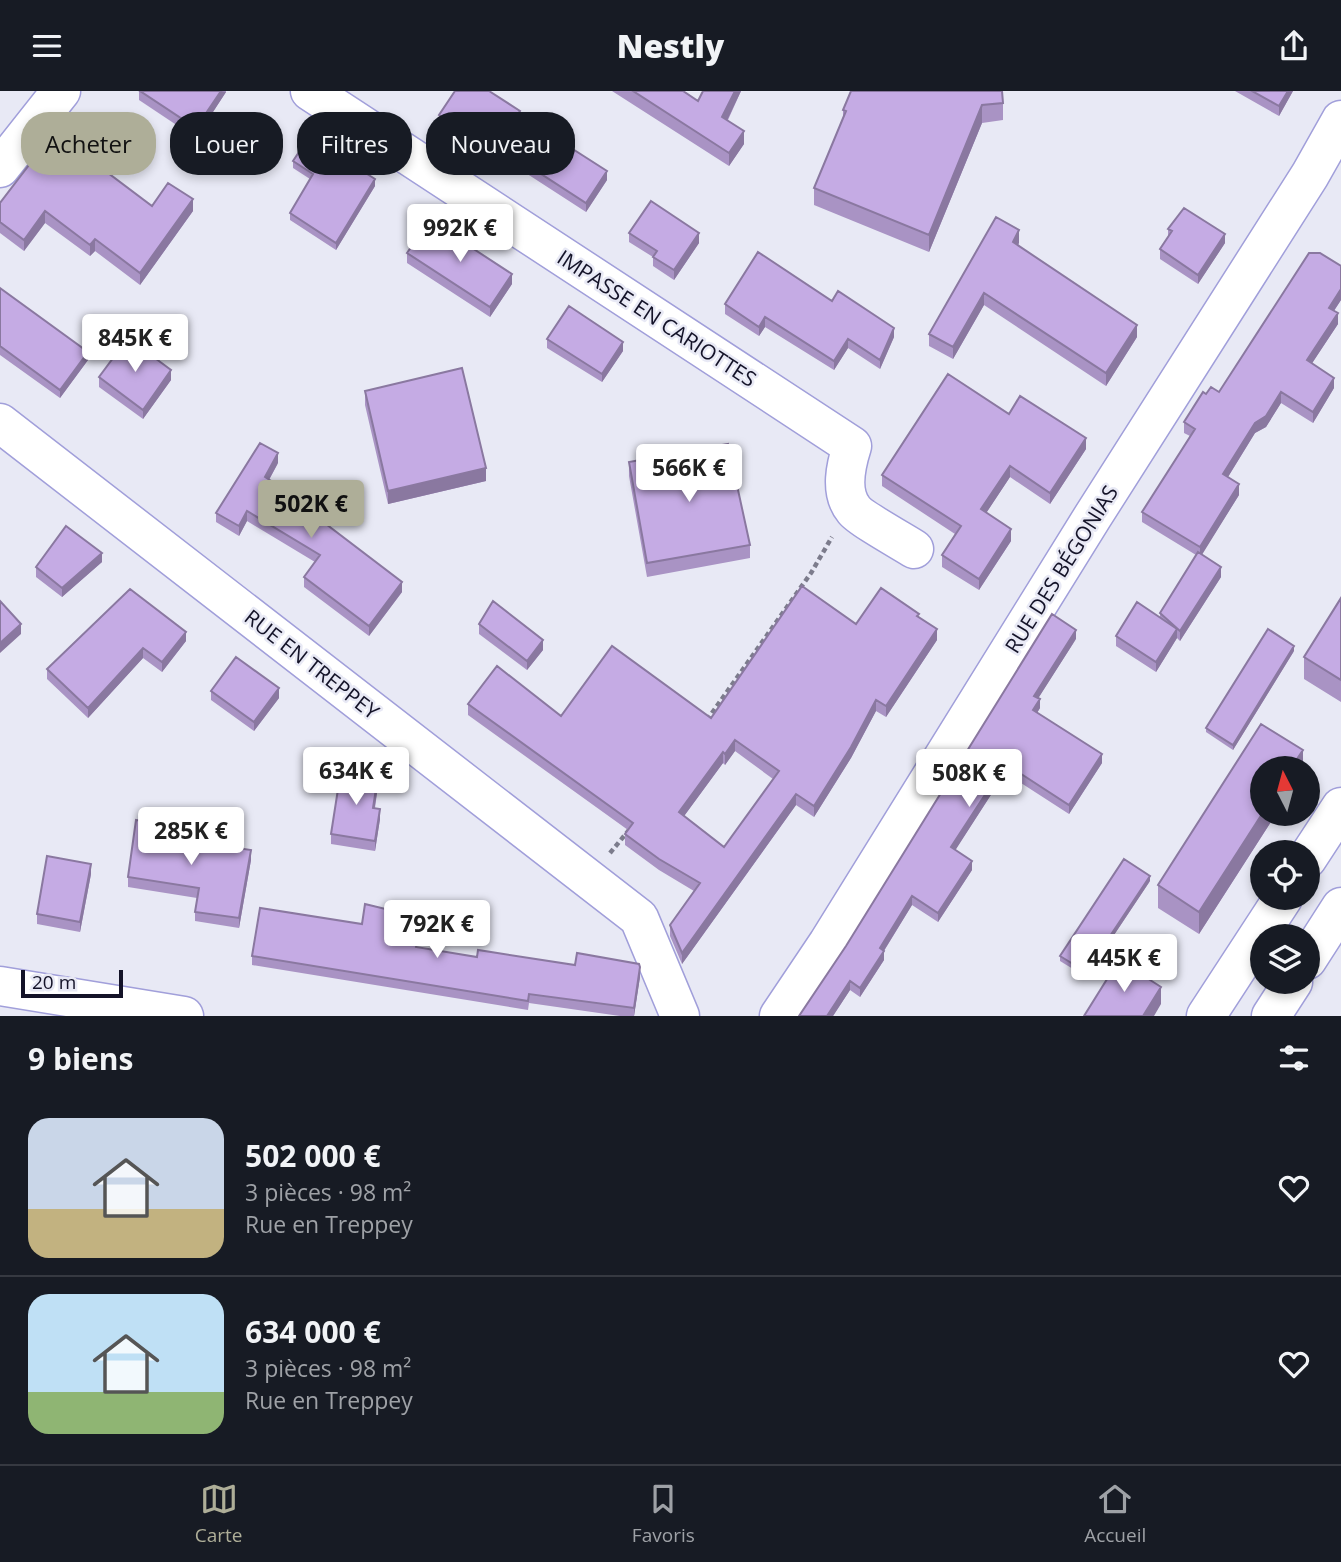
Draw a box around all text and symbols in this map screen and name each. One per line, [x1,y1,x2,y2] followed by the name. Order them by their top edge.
[617,24,724,67] text: Nestly
[28,27,66,65] icon: menu
[1275,27,1313,65] icon: share
[21,112,156,175] chip: Acheter
[170,112,283,175] chip: Louer
[297,112,412,175] chip: Filtres
[426,112,575,175] chip: Nouveau
[403,205,517,264] pin: 992K €
[423,211,497,243] text: 992K €
[552,243,762,393] street label: IMPASSE EN CARIOTTES
[78,315,192,374] pin: 845K €
[98,321,172,353] text: 845K €
[632,445,746,504] pin: 566K €
[652,451,726,483] text: 566K €
[998,480,1124,658] street label: RUE DES BÉGONIAS
[254,481,368,540] pin: 502K €
[274,487,348,519] text: 502K €
[239,603,385,725] street label: RUE EN TREPPEY
[299,747,413,807] pin: 634K €
[912,749,1026,809] pin: 508K €
[319,754,393,786] text: 634K €
[932,756,1006,788] text: 508K €
[1250,756,1320,826] north arrow
[1250,756,1320,994] map controls
[134,807,248,867] pin: 285K €
[154,814,228,846] text: 285K €
[1250,840,1320,910] button: locate
[380,901,494,960] pin: 792K €
[400,907,474,939] text: 792K €
[1250,924,1320,994] button: layers
[1067,935,1181,994] pin: 445K €
[1087,941,1161,973] text: 445K €
[21,967,122,999] scale bar
[32,969,76,995] text: 20 m
[28,1038,133,1079] text: 9 biens
[1275,1039,1313,1077] icon: filters
[245,1135,381,1176] text: 502 000 €
[84,1146,168,1230] icon: home
[1275,1169,1313,1207] icon: heart
[245,1176,411,1208] text: 3 pièces · 98 m²
[245,1208,413,1240] text: Rue en Treppey
[245,1311,381,1352] text: 634 000 €
[84,1322,168,1406] icon: home
[1275,1345,1313,1383] icon: heart
[245,1352,411,1384] text: 3 pièces · 98 m²
[245,1384,413,1416] text: Rue en Treppey
[195,1480,242,1548] tab: Carte
[632,1480,695,1548] tab: Favoris
[1084,1480,1146,1548] tab: Accueil

